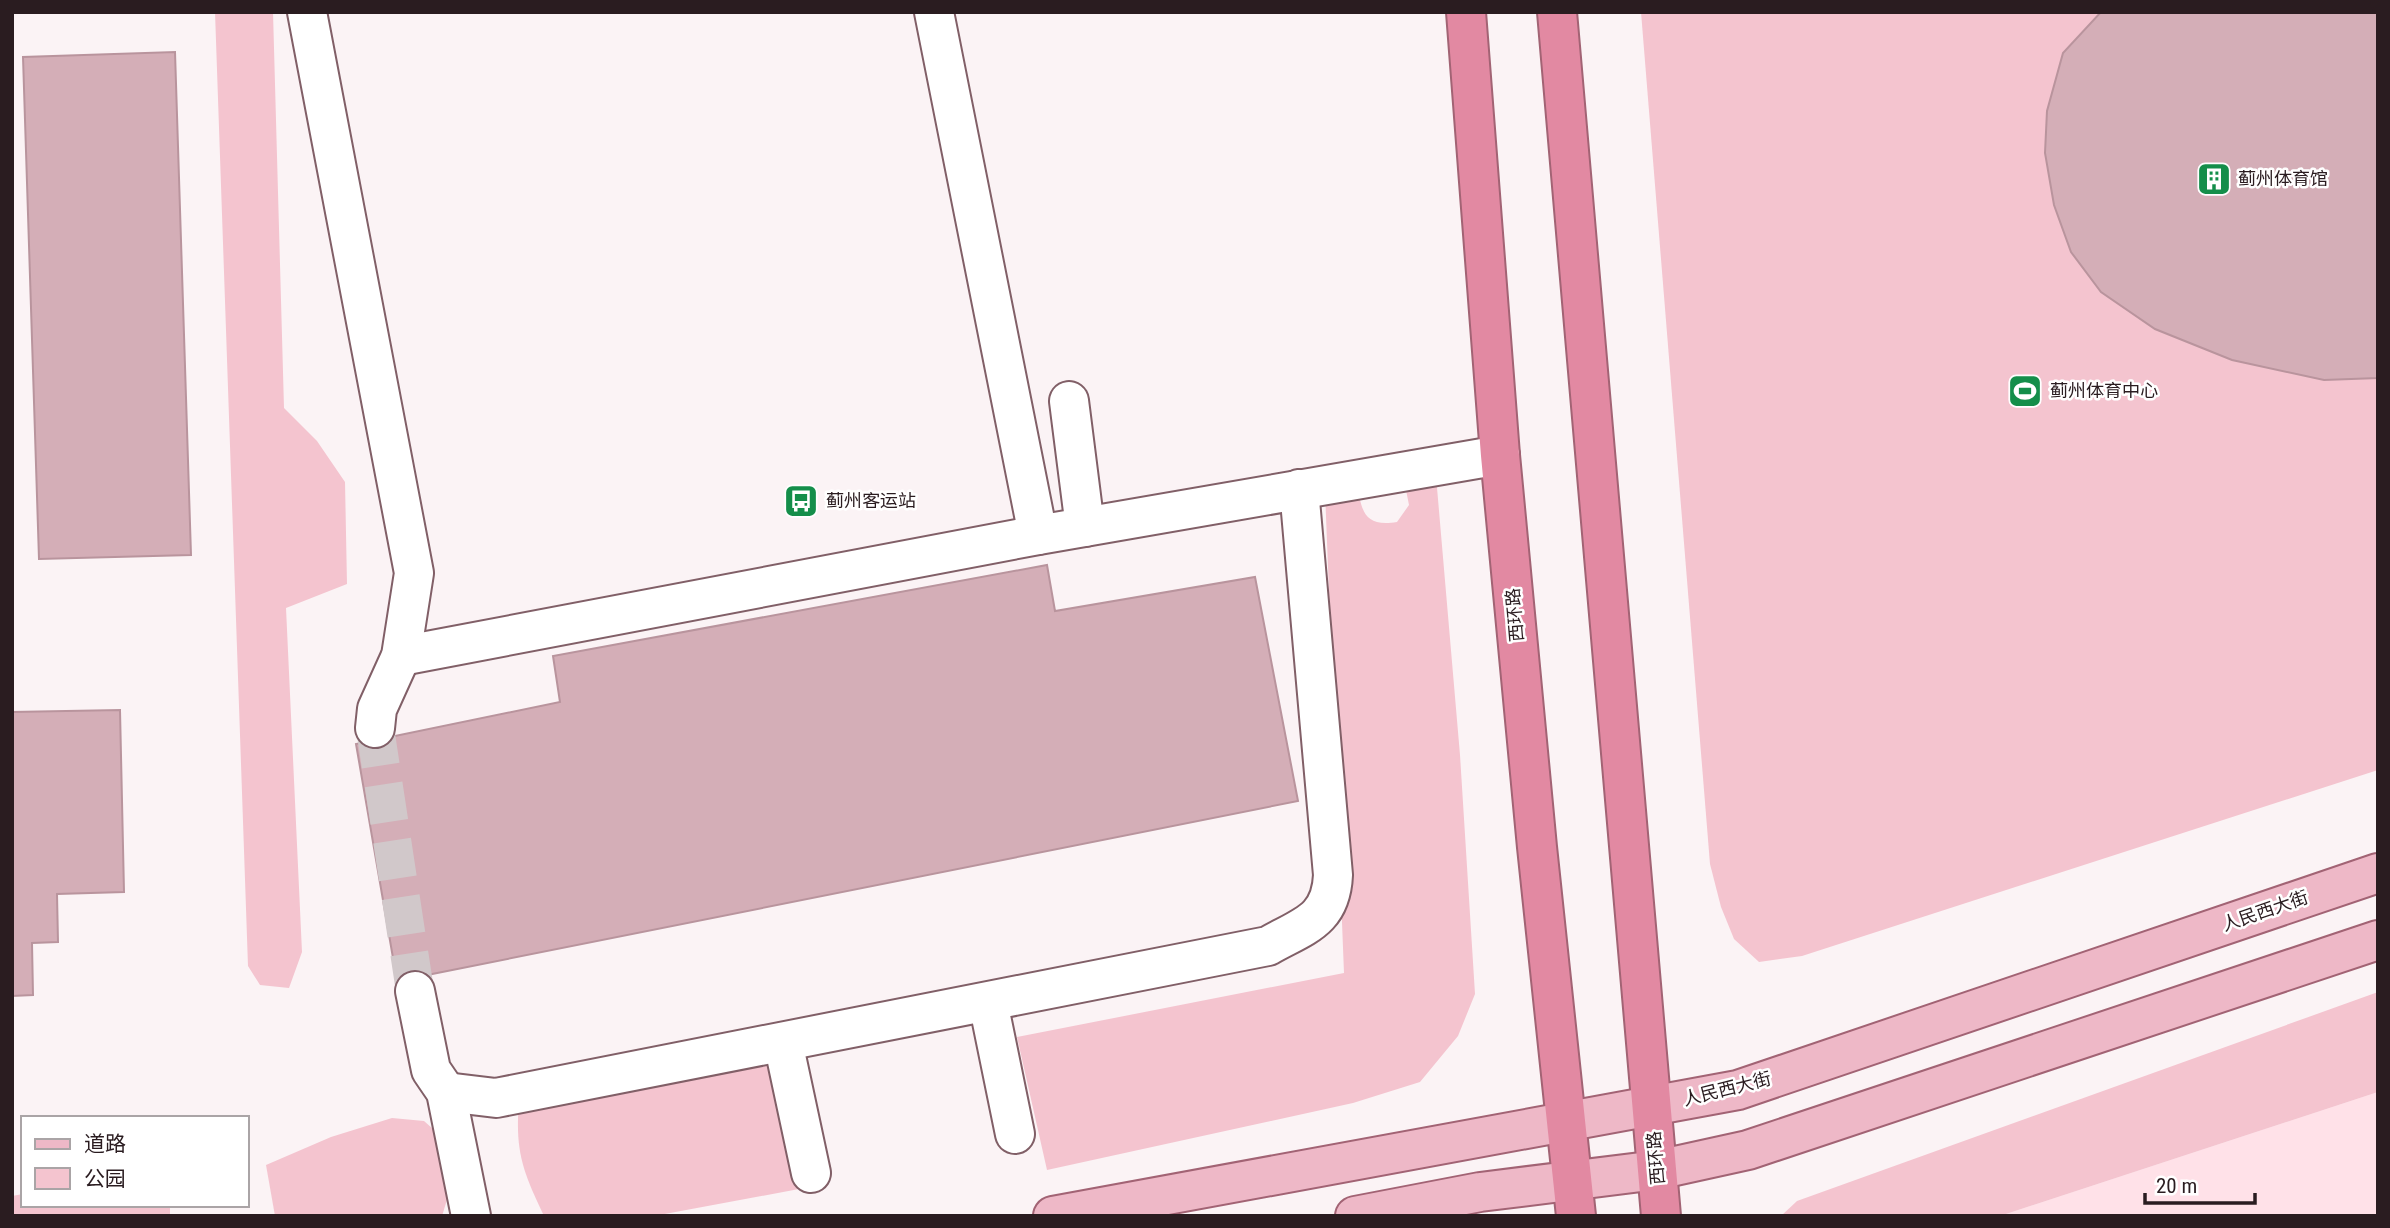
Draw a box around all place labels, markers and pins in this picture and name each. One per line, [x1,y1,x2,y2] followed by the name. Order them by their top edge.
[2195,160,2233,198] building icon: 蓟州体育馆
[2238,168,2328,189] place label: 蓟州体育馆
[2006,372,2044,410] sports icon: 蓟州体育中心
[2050,380,2158,401] place label: 蓟州体育中心
[782,482,820,520] bus stop icon: 蓟州客运站
[826,490,916,511] place label: 蓟州客运站

